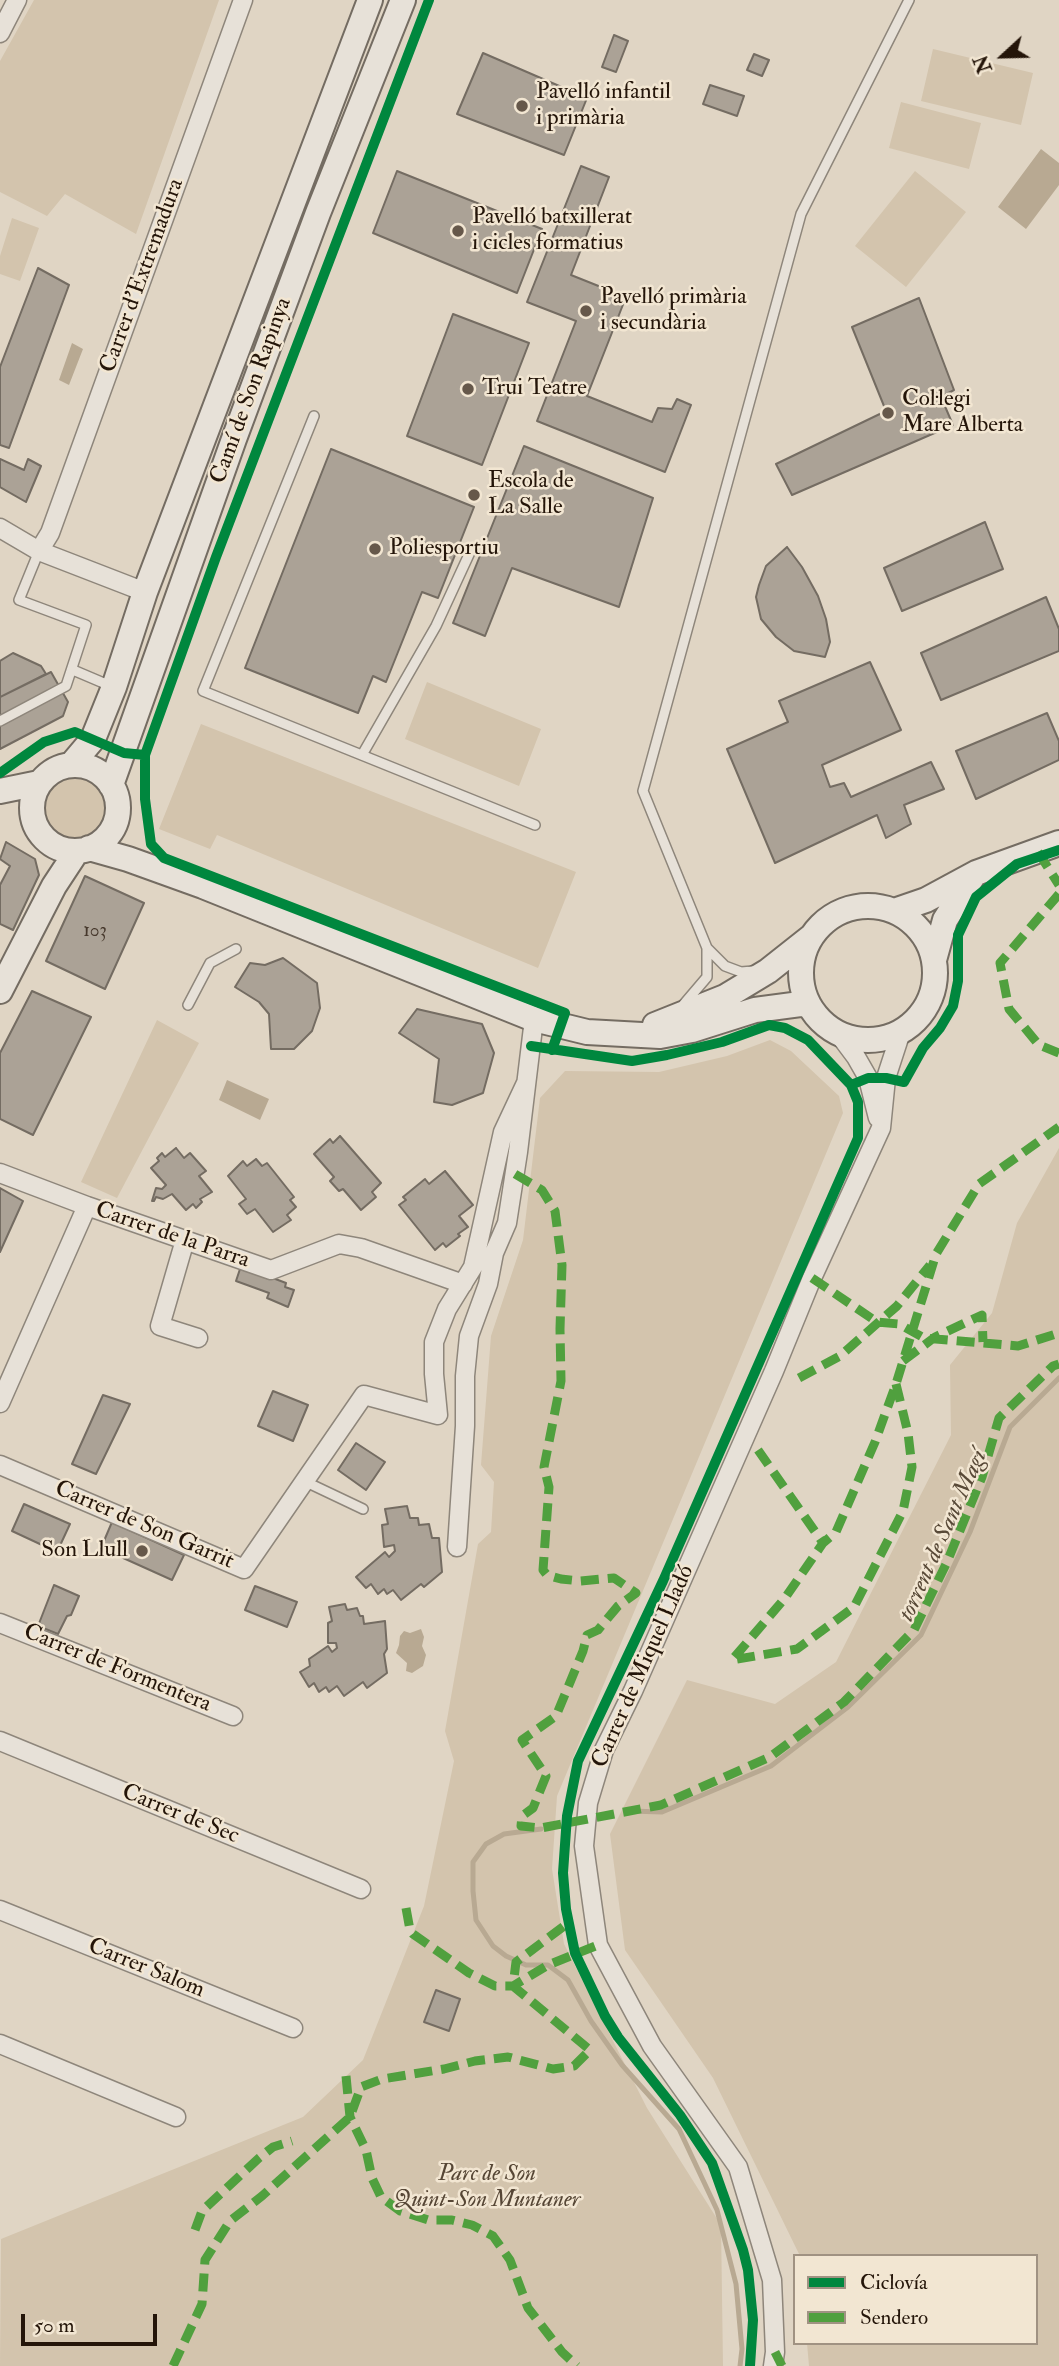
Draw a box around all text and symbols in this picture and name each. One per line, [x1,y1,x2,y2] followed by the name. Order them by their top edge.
[968,21,1038,91] north arrow
[969,51,998,76] text: N
[536,79,671,133] place label: Pavelló infantil i primària
[514,98,530,114] marker: Pavelló infantil i primària
[95,175,191,377] street label: Carrer d'Extremadura
[472,204,632,258] place label: Pavelló batxillerat i cicles formatius
[450,223,466,239] marker: Pavelló batxillerat i cicles formatius
[600,284,747,338] place label: Pavelló primària i secundària
[206,294,298,488] street label: Camí de Son Rapinya
[578,303,594,319] marker: Pavelló primària i secundària
[482,375,587,403] place label: Trui Teatre
[460,381,476,397] marker: Trui Teatre
[902,386,1023,440] place label: Col·legi Mare Alberta
[880,405,896,421] marker: Col·legi Mare Alberta
[488,468,574,522] place label: Escola de La Salle
[466,487,482,503] marker: Escola de La Salle
[389,535,499,563] place label: Poliesportiu
[367,541,383,557] marker: Poliesportiu
[83,921,107,943] house number: 103
[91,1197,253,1275] street label: Carrer de la Parra
[893,1446,995,1626] water label: torrent de Sant Magí
[50,1476,238,1576] street label: Carrer de Son Garrit
[41,1537,128,1565] place label: Son Llull
[134,1543,150,1559] marker: Son Llull
[587,1561,701,1773] street label: Carrer de Miquel Lladó
[19,1619,215,1719] street label: Carrer de Formentera
[117,1779,243,1851] street label: Carrer de Sec
[84,1933,208,2005] street label: Carrer Salom
[394,2161,580,2215] park label: Parc de Son Quint-Son Muntaner
[793,2254,1038,2345] legend
[860,2269,928,2296] text: Ciclovía
[24,2300,161,2344] scale bar
[860,2304,928,2331] text: Sendero
[34,2312,75,2339] text: 50 m

